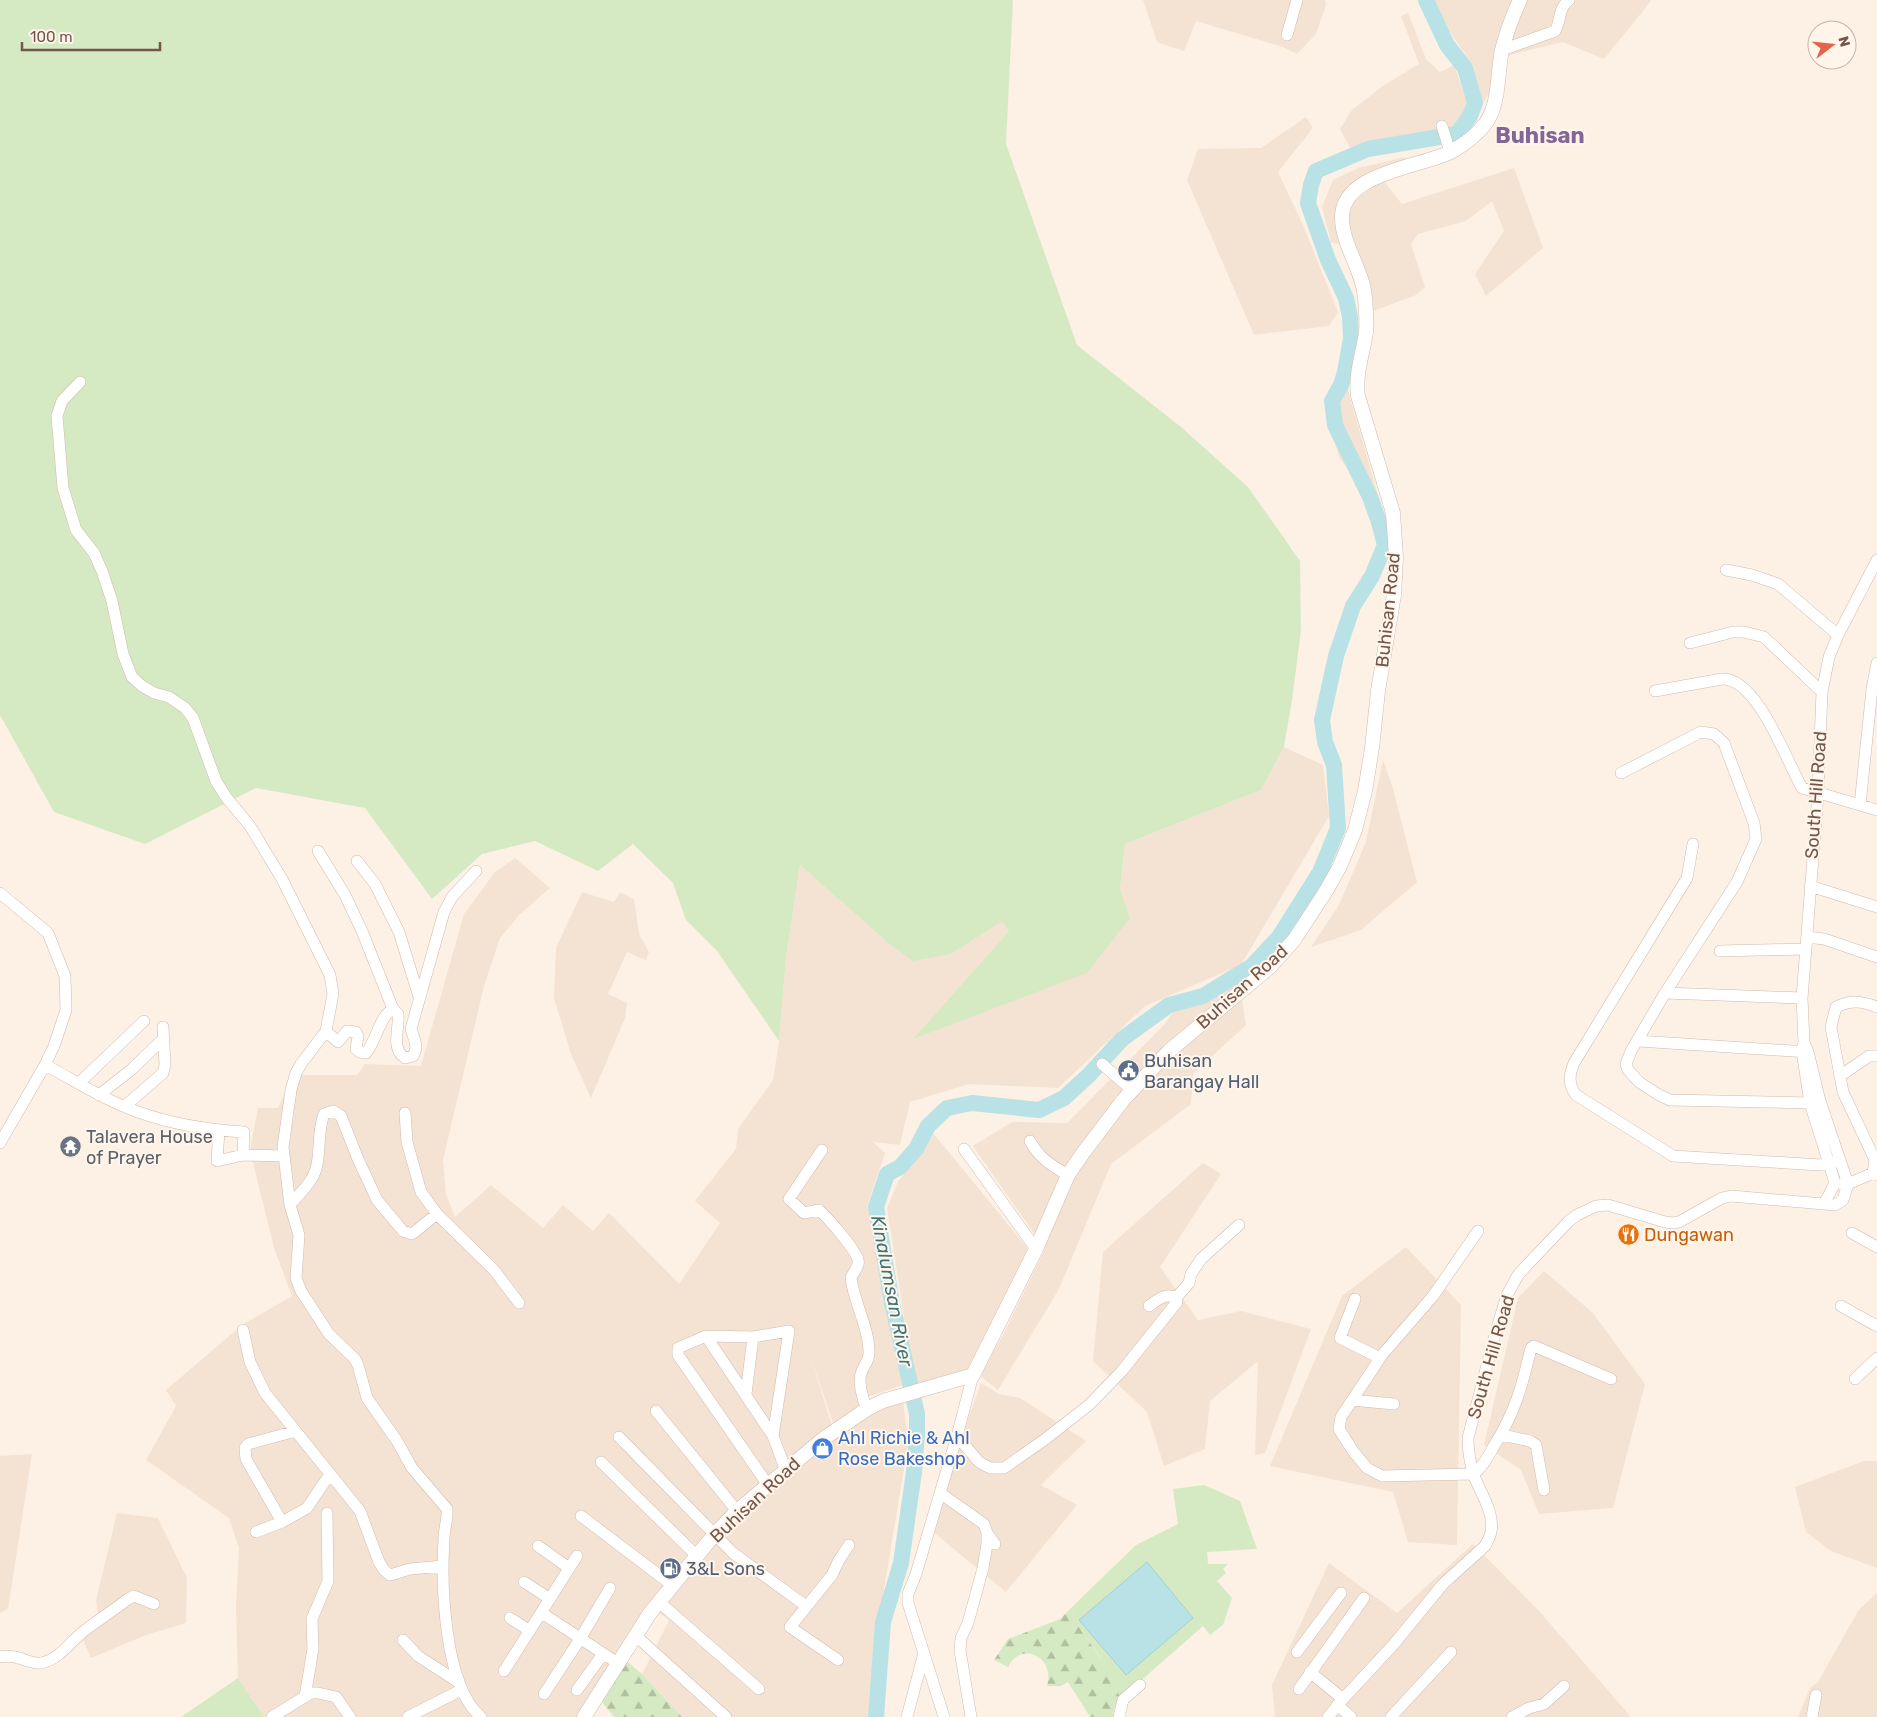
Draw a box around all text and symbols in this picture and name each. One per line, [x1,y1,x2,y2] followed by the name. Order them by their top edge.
[22,20,160,52] scale bar
[1807,20,1857,70] north arrow
[30,28,72,46] text: 100 m
[1834,34,1854,49] text: N
[1495,122,1585,149] district label: Buhisan
[1371,552,1405,668] street label: Buhisan Road
[1801,730,1831,860] street label: South Hill Road
[1192,940,1292,1034] street label: Buhisan Road
[1144,1050,1259,1093] place label: Buhisan Barangay Hall
[1116,1059,1140,1083] public building icon: Buhisan Barangay Hall
[86,1126,213,1169] place label: Talavera House of Prayer
[58,1135,82,1159] temple icon: Talavera House of Prayer
[866,1213,918,1369] water label: Kinalumsan River
[1616,1223,1640,1247] restaurant icon: Dungawan
[1644,1224,1734,1246] place label: Dungawan
[1463,1293,1519,1421] street label: South Hill Road
[838,1427,970,1470] place label: Ahl Richie & Ahl Rose Bakeshop
[810,1436,834,1460] shop icon: Ahl Richie & Ahl Rose Bakeshop
[705,1453,805,1547] street label: Buhisan Road
[658,1557,682,1581] fuel station icon: 3&L Sons
[686,1558,765,1580] place label: 3&L Sons

